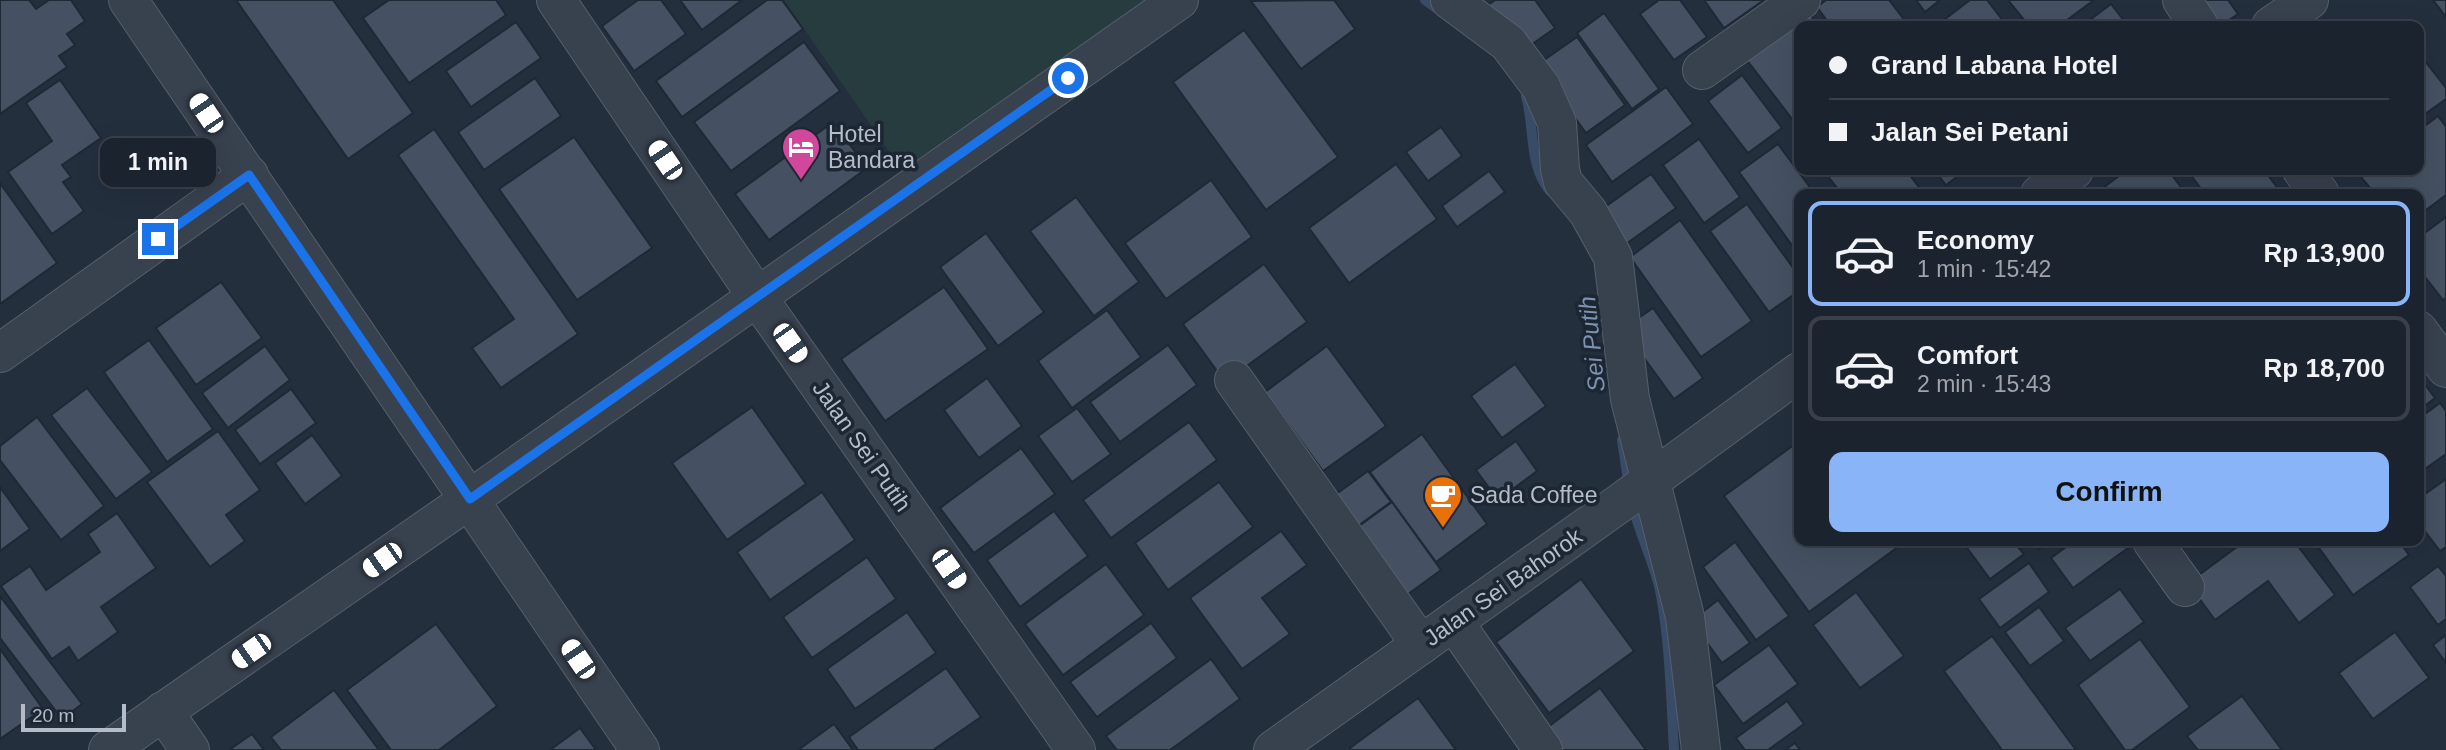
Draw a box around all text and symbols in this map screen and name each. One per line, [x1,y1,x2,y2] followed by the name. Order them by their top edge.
[1871,50,2118,80] text: Grand Labana Hotel
[1052,62,1084,94] route start
[186,90,227,136] car
[1871,117,2069,147] text: Jalan Sei Petani
[828,121,915,173] place label: Hotel Bandara
[780,126,822,181] hotel icon: Hotel Bandara
[645,137,686,183] car
[100,138,216,187] callout: 1 min
[128,149,188,175] text: 1 min
[1833,222,1896,285] icon: car
[142,223,174,255] route end
[1917,225,2034,255] text: Economy
[2264,238,2385,268] text: Rp 13,900
[1917,256,2051,282] text: 1 min · 15:42
[1573,295,1610,393] water label: Sei Putih
[770,320,811,366] car
[1833,337,1896,400] icon: car
[1917,340,2018,370] text: Comfort
[2264,353,2385,383] text: Rp 18,700
[1917,371,2051,397] text: 2 min · 15:43
[807,376,917,516] street label: Jalan Sei Putih
[1829,452,2389,532] button: Confirm
[1422,474,1464,529] cafe icon: Sada Coffee
[1470,482,1597,508] place label: Sada Coffee
[1419,523,1587,651] street label: Jalan Sei Bahorok
[359,539,406,581] car
[929,546,970,592] car
[228,630,275,672] car
[558,636,599,682] car
[21,701,126,733] scale bar
[32,705,74,726] text: 20 m

